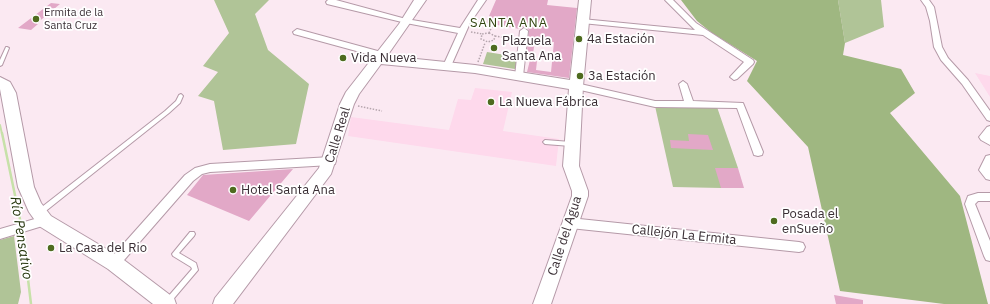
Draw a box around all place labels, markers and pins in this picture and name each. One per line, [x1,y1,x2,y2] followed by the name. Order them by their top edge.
[44,6,103,32] place label: Ermita de la Santa Cruz
[31,14,41,24] marker: Ermita de la Santa Cruz
[587,31,655,47] place label: 4a Estación
[502,33,561,64] place label: Plazuela Santa Ana
[574,34,584,44] marker: 4a Estación
[489,43,499,53] marker: Plazuela Santa Ana
[351,50,417,66] place label: Vida Nueva
[338,53,348,63] marker: Vida Nueva
[588,68,656,84] place label: 3a Estación
[575,71,585,81] marker: 3a Estación
[499,94,598,110] place label: La Nueva Fábrica
[486,97,496,107] marker: La Nueva Fábrica
[241,182,335,198] place label: Hotel Santa Ana
[228,185,238,195] marker: Hotel Santa Ana
[782,206,838,237] place label: Posada el enSueño
[769,216,779,226] marker: Posada el enSueño
[59,240,147,256] place label: La Casa del Rio
[46,243,56,253] marker: La Casa del Rio

